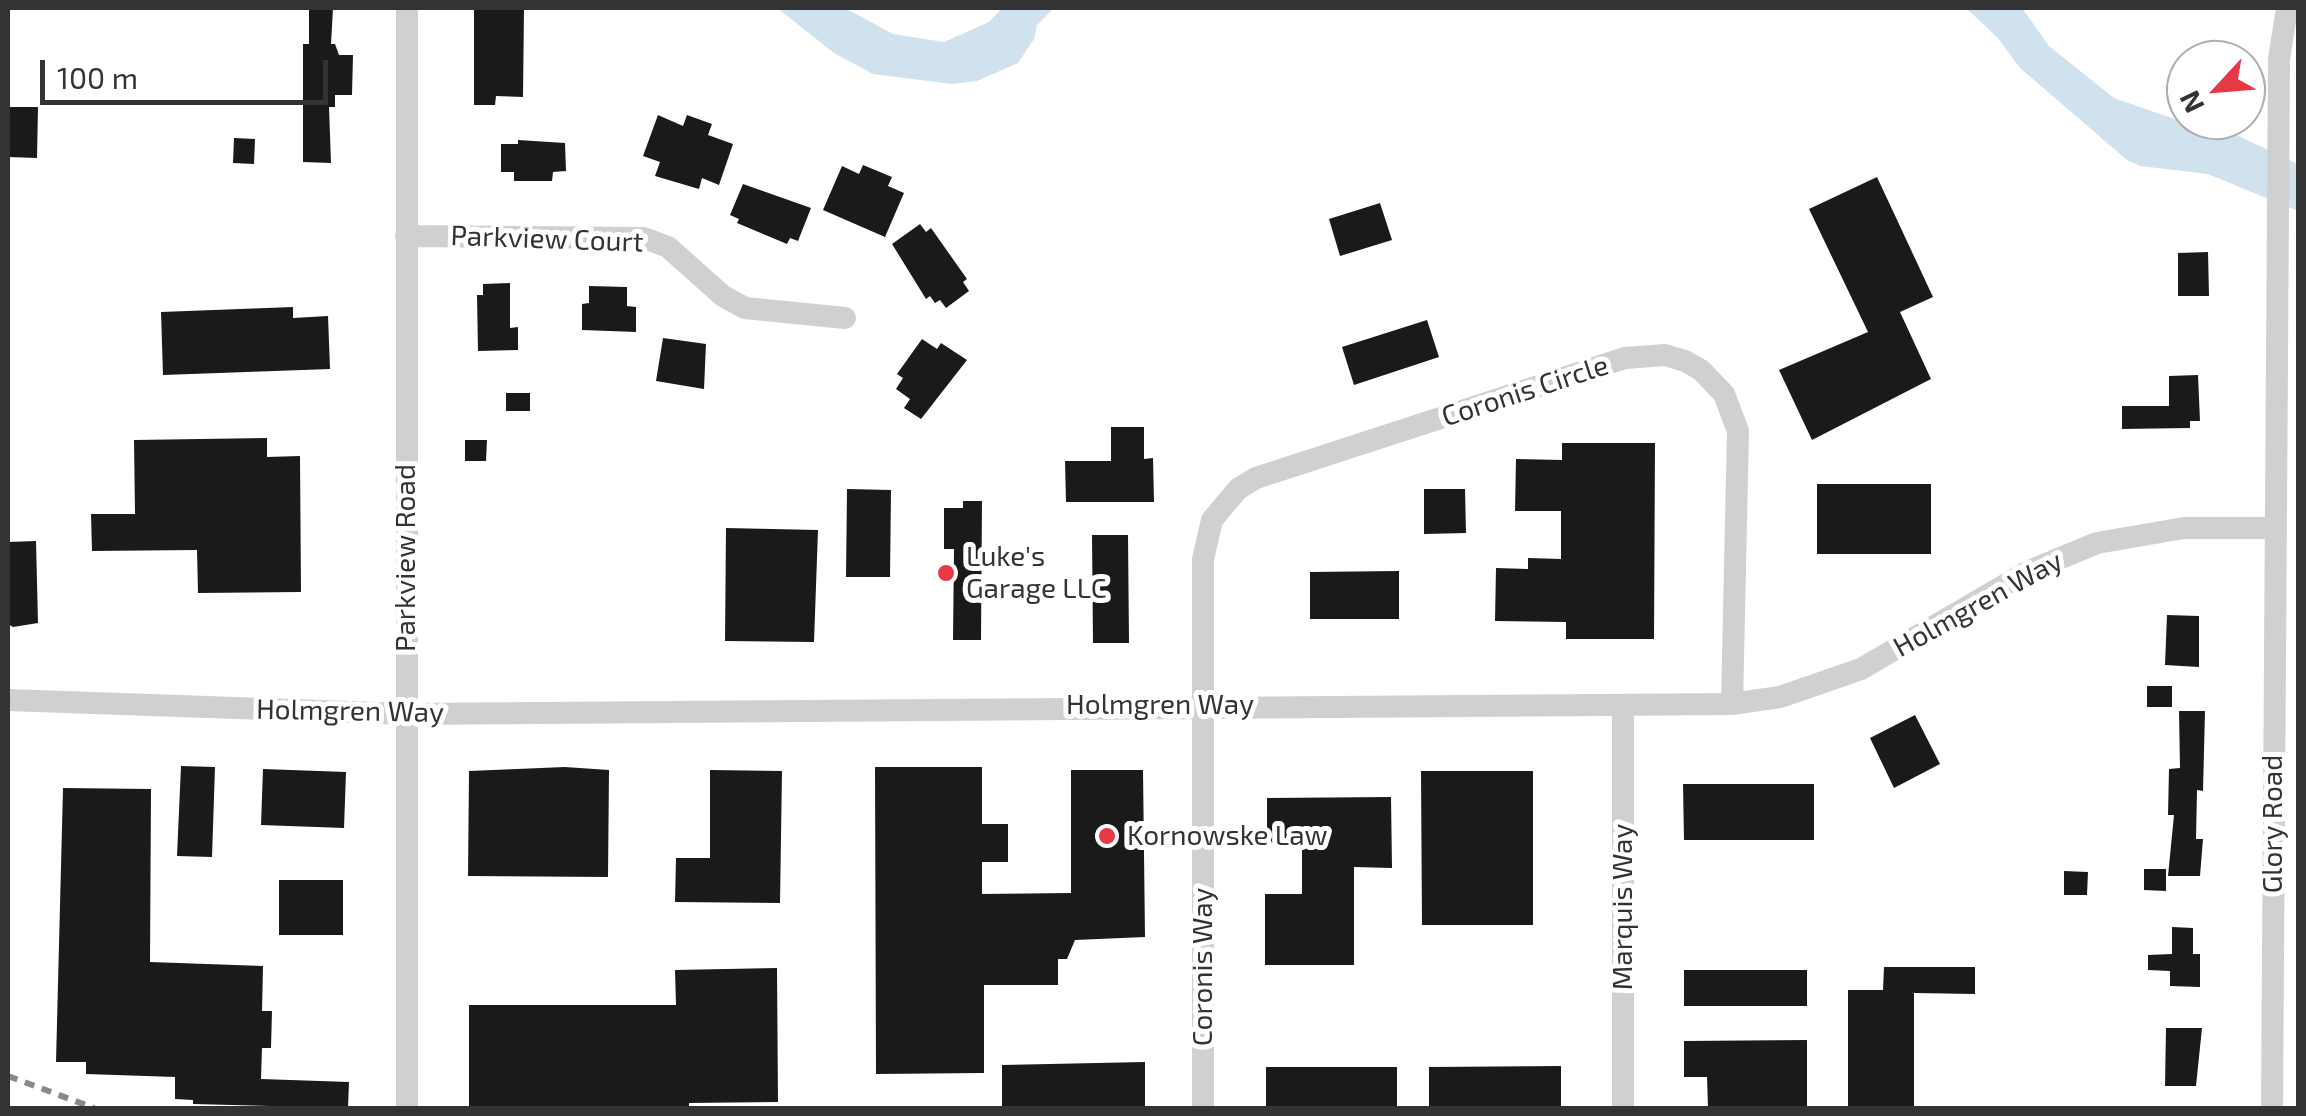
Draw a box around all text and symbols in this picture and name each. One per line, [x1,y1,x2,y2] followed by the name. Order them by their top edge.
[45,40,332,102] scale bar
[2166,40,2266,140] north arrow
[57,59,138,95] text: 100 m
[2171,86,2211,119] text: N
[450,219,644,259] street label: Parkview Court
[1437,348,1613,434] street label: Coronis Circle
[389,464,423,652] street label: Parkview Road
[966,540,1107,606] place label: Luke's Garage LLC
[1888,544,2068,664] street label: Holmgren Way
[935,562,957,584] marker: Luke's Garage LLC
[1066,688,1254,722] street label: Holmgren Way
[256,693,444,729] street label: Holmgren Way
[2256,755,2290,893] street label: Glory Road
[1127,819,1328,853] place label: Kornowske Law
[1606,824,1640,990] street label: Marquis Way
[1096,825,1118,847] marker: Kornowske Law
[1186,888,1220,1046] street label: Coronis Way

